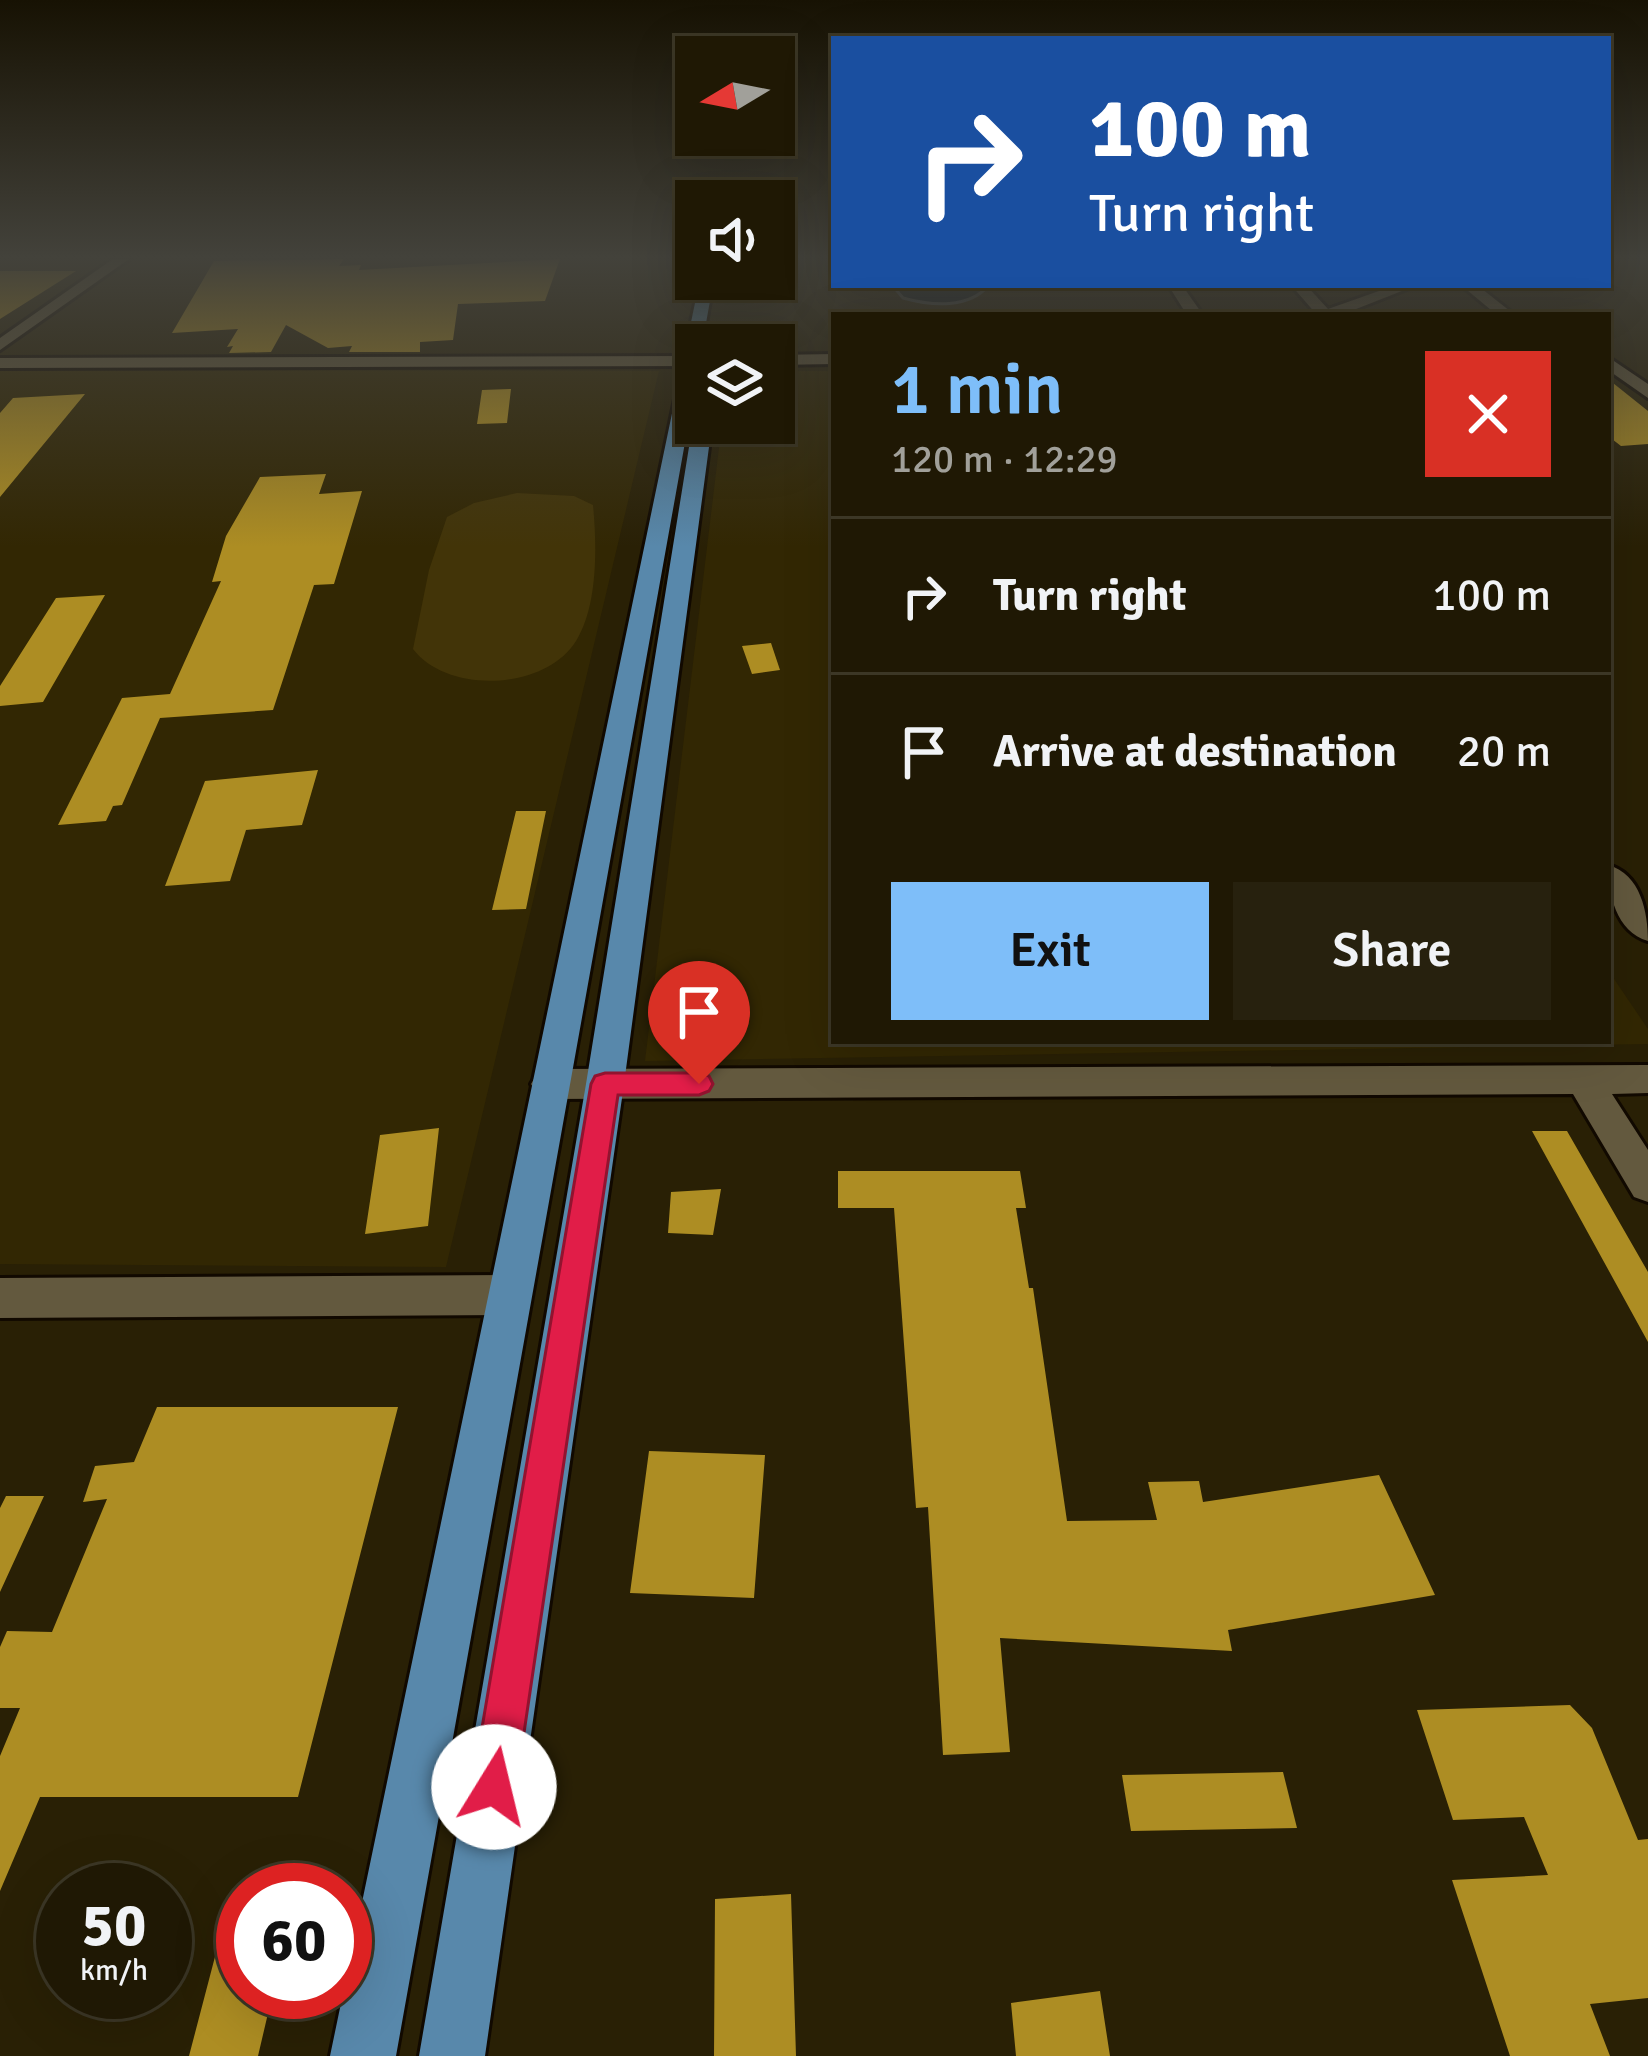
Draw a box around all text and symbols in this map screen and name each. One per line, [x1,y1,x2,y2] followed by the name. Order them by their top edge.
[675,36,795,156] north arrow
[675,36,795,444] map controls
[1089,77,1311,181] text: 100 m
[891,84,1047,240] icon: right
[675,180,795,300] button: sound
[1089,180,1314,247] text: Turn right
[675,324,795,444] button: layers
[891,345,1063,434] text: 1 min
[1425,351,1551,477] button: close
[891,435,1118,483] text: 120 m · 12:29
[891,563,957,629] icon: right
[993,568,1187,623] text: Turn right
[1432,568,1551,623] text: 100 m
[891,719,957,785] icon: arrive
[993,724,1397,779] text: Arrive at destination
[1457,724,1551,779] text: 20 m
[891,882,1209,1020] button: Exit
[1233,882,1551,1020] button: Share
[648,961,750,1084] pin
[666,979,732,1045] icon: arrive
[431,1724,557,1850] position arrow
[216,1863,372,2019] speed limit sign: 60
[82,1889,146,1963] text: 50
[80,1952,148,1989] text: km/h

